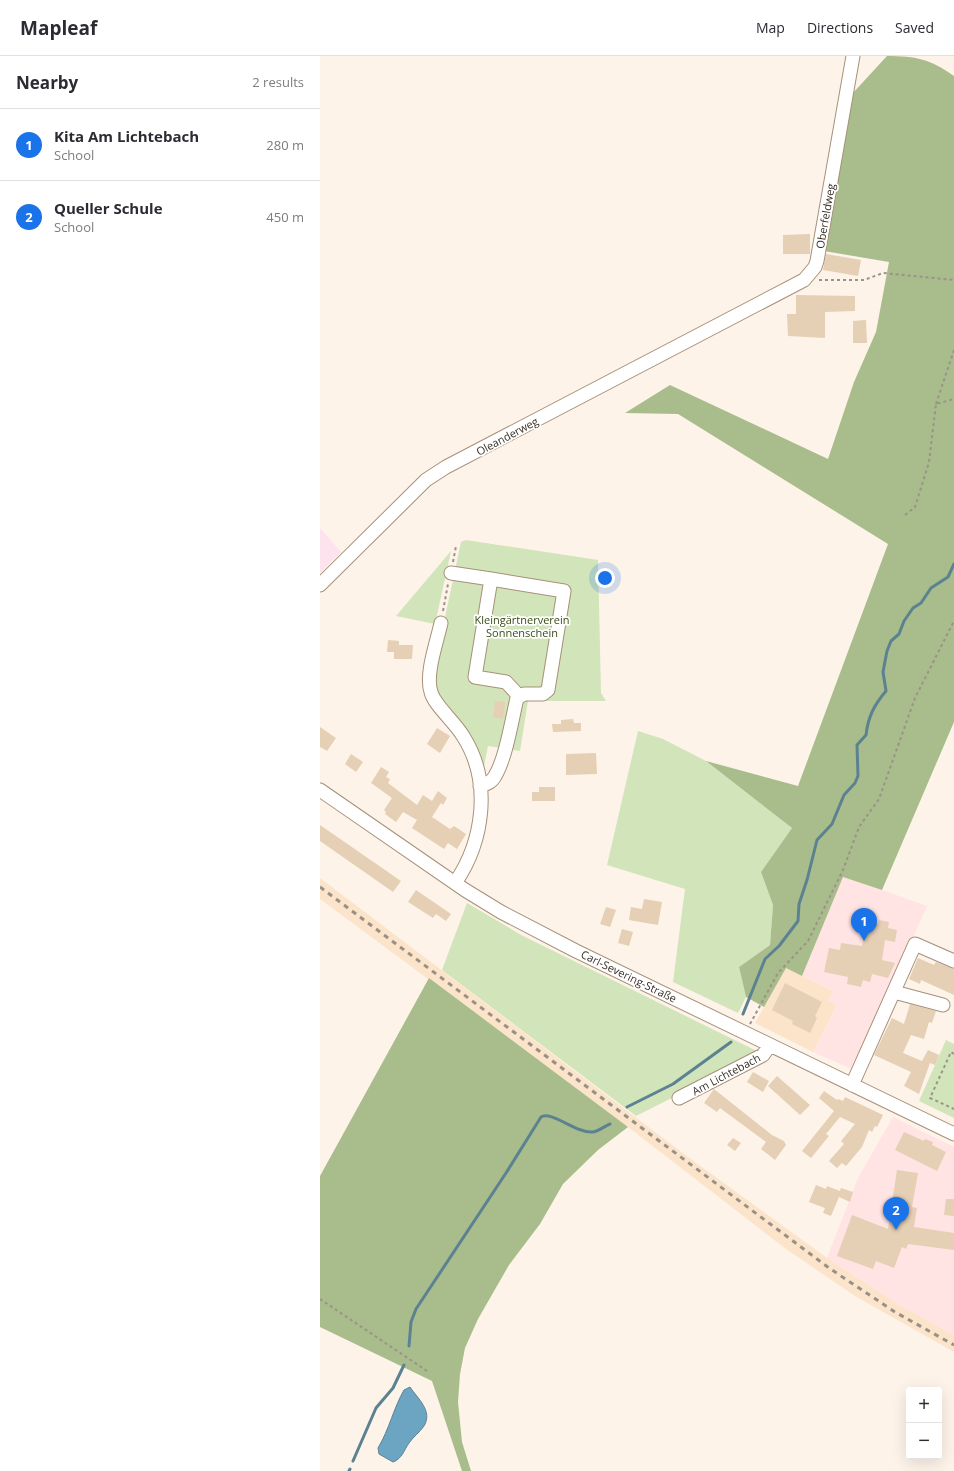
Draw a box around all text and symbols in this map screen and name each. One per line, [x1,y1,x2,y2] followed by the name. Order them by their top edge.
[20,15,97,41] text: Mapleaf
[756,18,785,37] text: Map
[807,18,873,37] text: Directions
[895,18,934,37] text: Saved
[16,71,78,94] text: Nearby
[252,73,304,91] text: 2 results
[54,126,199,146] text: Kita Am Lichtebach
[25,136,33,154] text: 1
[266,136,304,154] text: 280 m
[54,146,94,164] text: School
[812,182,838,250] street label: Oberfeldweg
[54,198,163,218] text: Queller Schule
[25,208,33,226] text: 2
[266,208,304,226] text: 450 m
[54,218,94,236] text: School
[473,413,541,459] street label: Oleanderweg
[595,568,615,588] your location
[475,612,570,640] park label: Kleingärtnerverein Sonnenschein
[851,908,877,941] pin: 1
[579,946,679,1006] street label: Carl-Severing-Straße
[689,1050,763,1098] street label: Am Lichtebach
[883,1197,909,1230] pin: 2
[906,1387,942,1459] map controls
[906,1387,942,1423] button: +
[906,1423,942,1459] button: −

